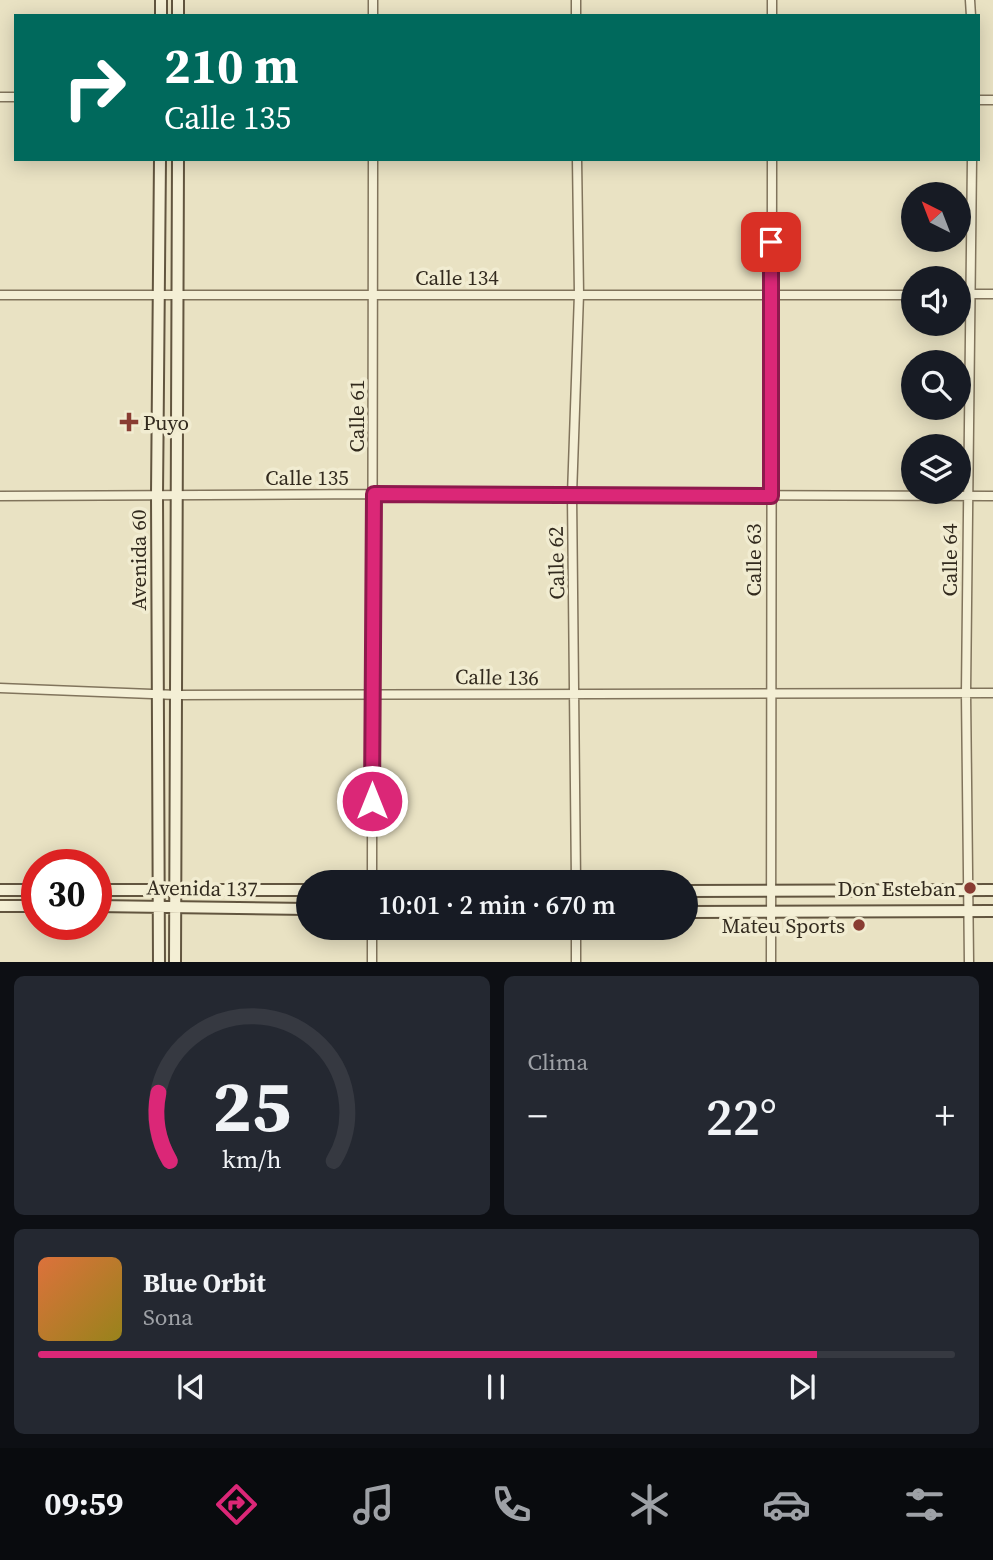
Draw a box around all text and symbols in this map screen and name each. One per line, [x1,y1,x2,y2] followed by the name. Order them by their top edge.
[164,32,299,99] text: 210 m
[49,42,140,133] icon: right
[164,96,291,140] text: Calle 135
[901,182,971,252] north arrow
[901,182,971,504] map controls
[741,212,801,272] pin
[752,223,790,261] icon: arrive
[415,263,499,292] street label: Calle 134
[901,266,971,336] button: sound
[901,350,971,420] button: search
[342,379,371,453] street label: Calle 61
[143,408,189,437] place label: Puyo
[121,414,137,430] marker: Puyo
[901,434,971,504] button: layers
[265,463,349,492] street label: Calle 135
[124,510,153,610] street label: Avenida 60
[739,523,768,597] street label: Calle 63
[935,523,964,597] street label: Calle 64
[541,526,571,600] street label: Calle 62
[455,662,539,692] street label: Calle 136
[335,764,409,838] position arrow
[21,849,112,940] speed limit sign: 30
[146,873,258,903] street label: Avenida 137
[837,874,956,903] place label: Don Esteban
[962,880,978,896] marker: Don Esteban
[378,887,616,923] text: 10:01 · 2 min · 670 m
[722,911,845,940] place label: Mateu Sports
[851,917,867,933] marker: Mateu Sports
[528,1046,588,1078] text: Clima
[212,1057,291,1156] text: 25
[706,1081,777,1152] text: 22°
[528,1090,548,1142] text: −
[935,1090,955,1142] text: +
[222,1142,282,1176] text: km/h
[143,1265,266,1301] text: Blue Orbit
[143,1301,193,1333] text: Sona
[172,1368,210,1406] icon: previous
[477,1368,515,1406] icon: pause
[783,1368,821,1406] icon: next
[212,1480,261,1529] icon: directions
[349,1480,398,1529] icon: music
[487,1480,536,1529] icon: phone
[625,1480,674,1529] icon: climate
[762,1480,811,1529] icon: car
[900,1480,949,1529] icon: filters
[44,1482,123,1526] text: 09:59

